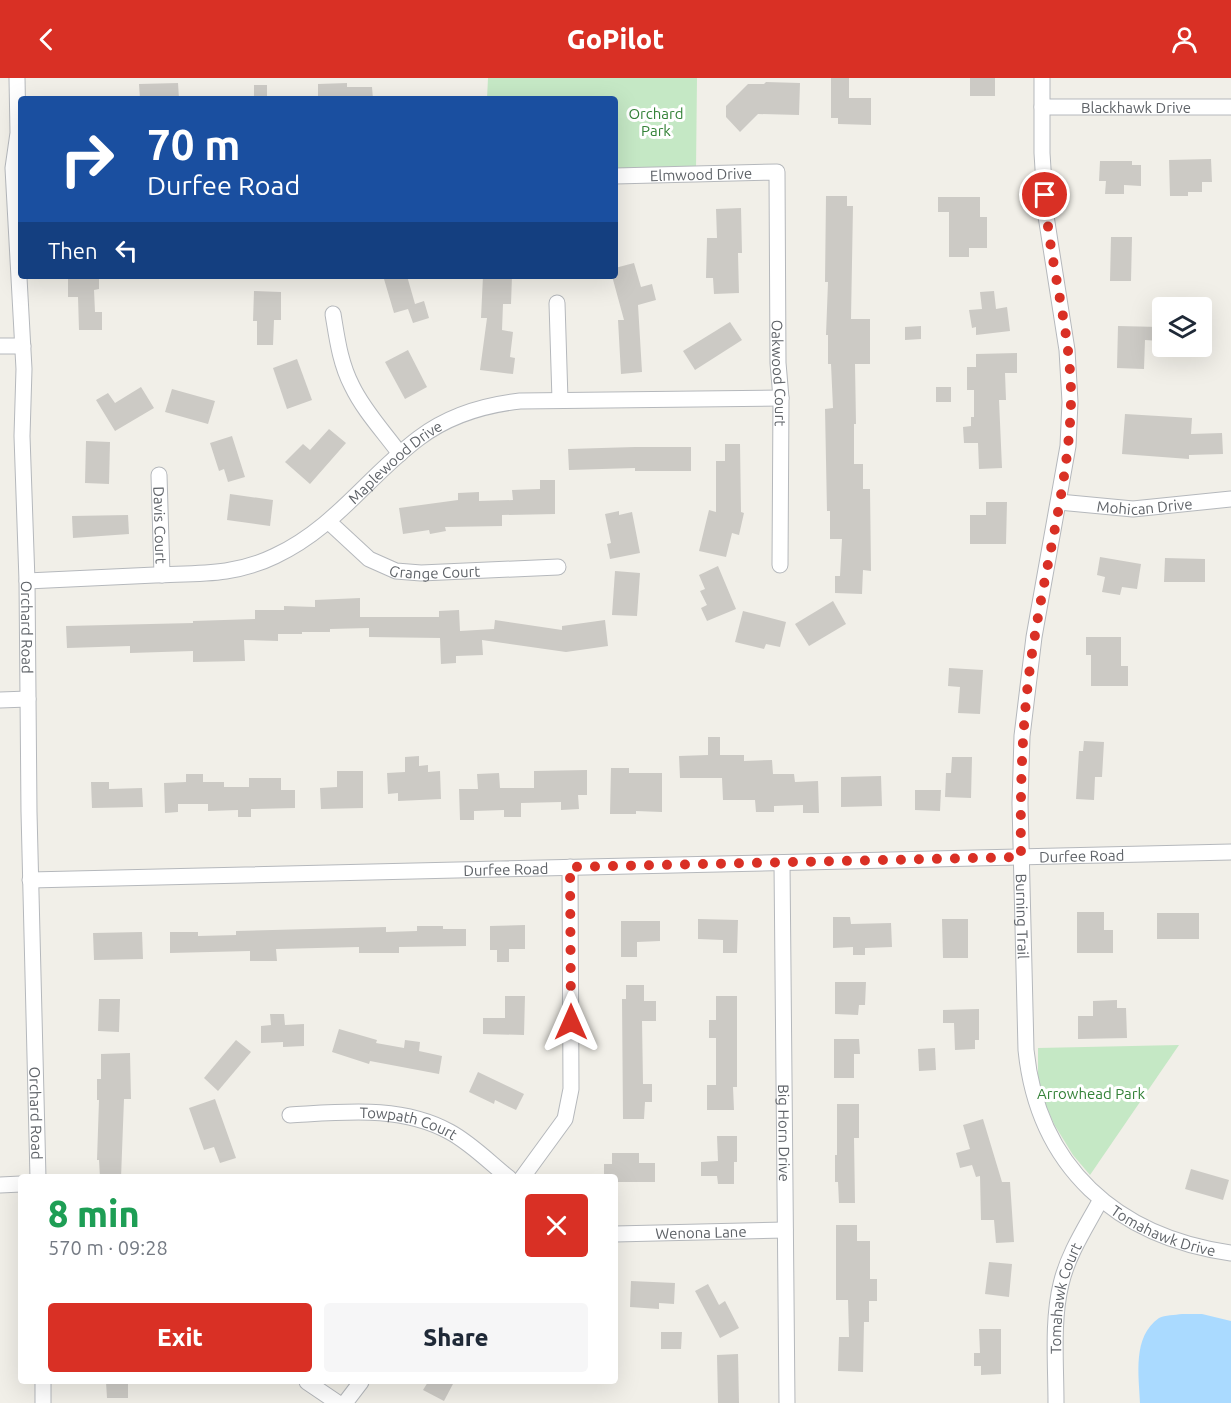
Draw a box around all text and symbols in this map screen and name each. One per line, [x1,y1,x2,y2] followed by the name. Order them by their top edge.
[30,23,63,56] icon: back
[1168,23,1201,56] icon: person
[567,24,664,54] text: GoPilot
[1081,99,1191,116] street label: Blackhawk Drive
[628,105,684,139] park label: Orchard Park
[48,120,126,198] icon: right
[147,121,241,168] text: 70 m
[650,164,752,184] street label: Elmwood Drive
[1019,169,1070,220] pin
[147,170,300,200] text: Durfee Road
[1028,178,1061,211] icon: arrive
[110,234,143,267] icon: left
[48,238,98,263] text: Then
[1152,297,1212,357] map controls
[1152,297,1212,357] button: layers
[769,320,790,426] street label: Oakwood Court
[345,417,445,507] street label: Maplewood Drive
[151,486,170,564] street label: Davis Court
[1096,494,1193,518] street label: Mohican Drive
[387,561,481,582] street label: Grange Court
[18,581,36,674] street label: Orchard Road
[1039,846,1124,865] street label: Durfee Road
[463,859,549,878] street label: Durfee Road
[1013,873,1032,959] street label: Burning Trail
[539,990,603,1054] position arrow
[27,1066,46,1160] street label: Orchard Road
[776,1084,793,1182] street label: Big Horn Drive
[1037,1085,1145,1102] park label: Arrowhead Park
[359,1103,461,1143] street label: Towpath Court
[48,1193,140,1234] text: 8 min
[525,1194,588,1257] button: close
[1108,1201,1217,1259] street label: Tomahawk Drive
[655,1222,747,1242] street label: Wenona Lane
[48,1236,168,1259] text: 570 m · 09:28
[1047,1239,1084,1354] street label: Tomahawk Court
[48,1303,312,1372] button: Exit
[324,1303,588,1372] button: Share

